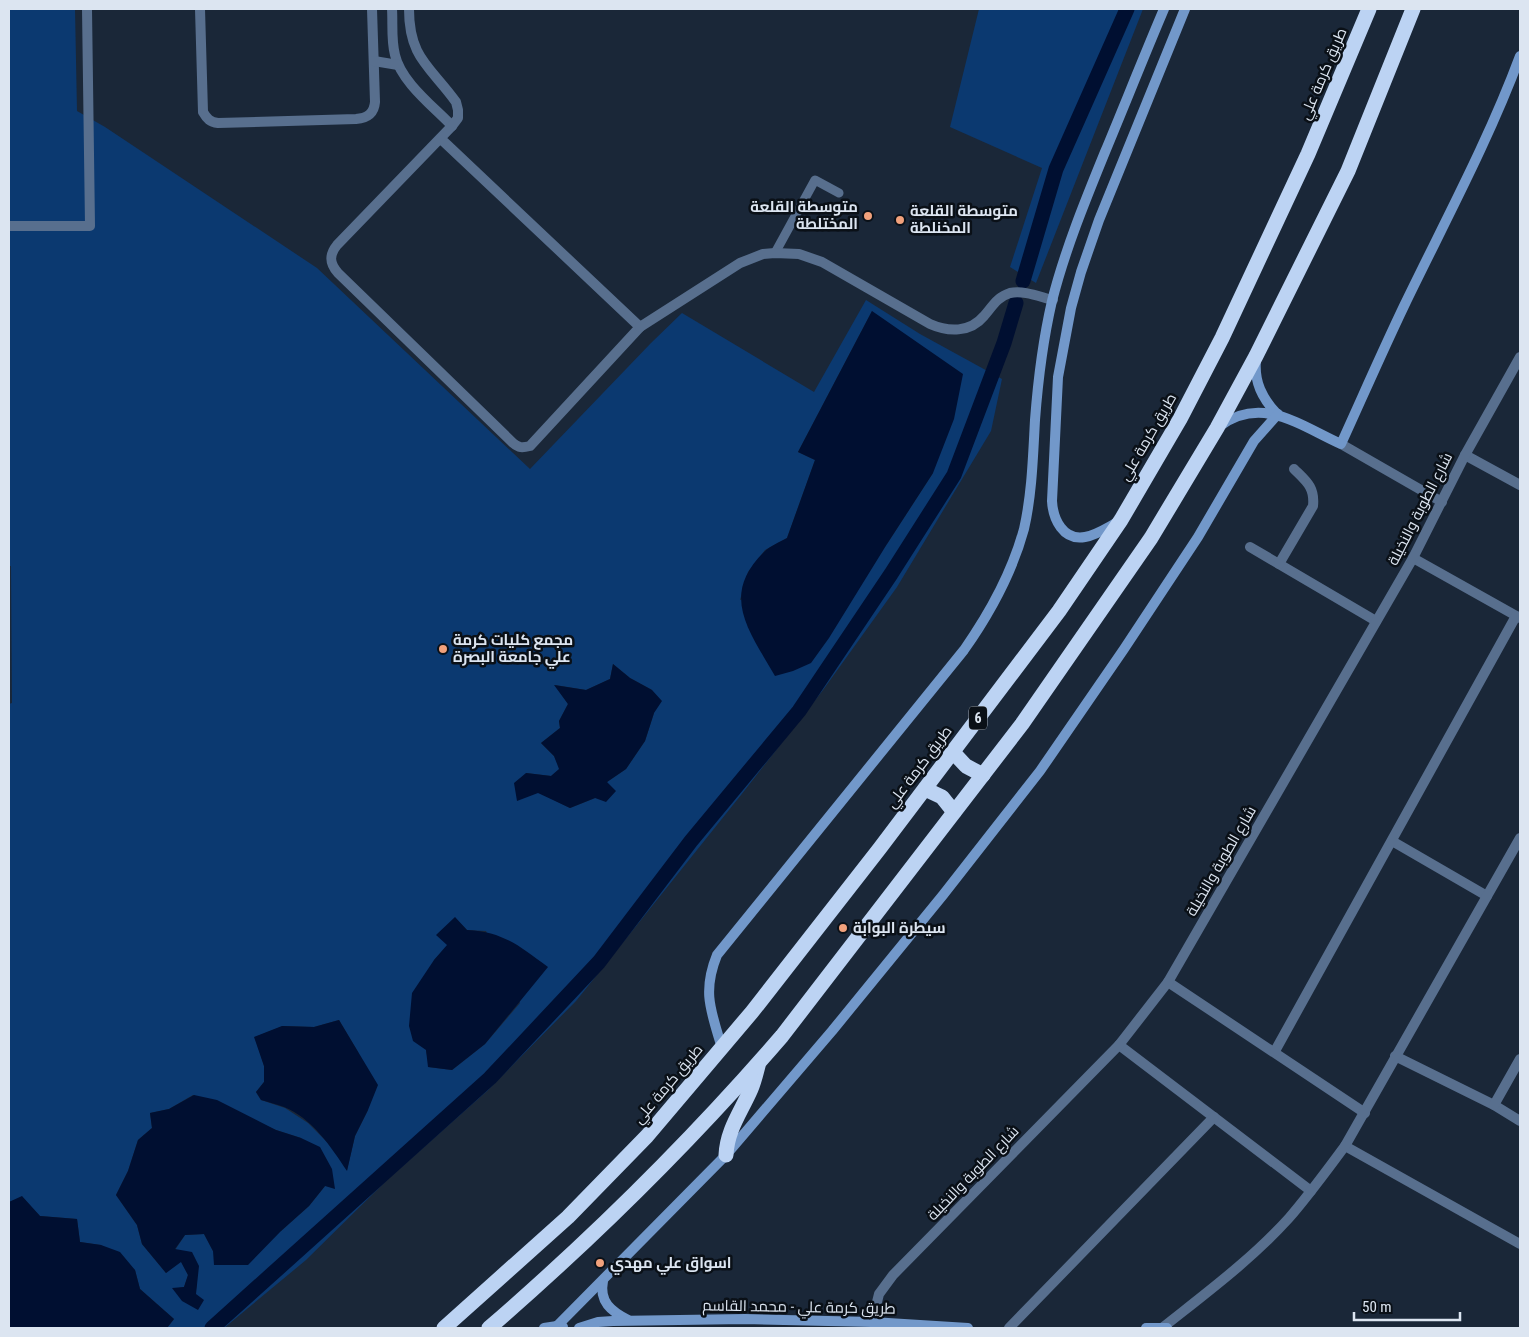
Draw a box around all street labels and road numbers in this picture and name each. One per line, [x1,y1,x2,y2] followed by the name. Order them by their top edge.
[1296,25,1353,124] street label: طريق كرمة علي
[1116,390,1183,485] street label: طريق كرمة علي
[1384,450,1458,569] street label: شارع الطوبة والنخيلة
[969,706,987,730] road number: 6
[882,722,958,813] street label: طريق كرمة علي
[1182,803,1262,920] street label: شارع الطوبة والنخيلة
[630,1041,709,1129] street label: طريق كرمة علي
[923,1122,1024,1225] street label: شارع الطوبة والنخيلة
[702,1296,896,1321] street label: طريق كرمة علي - محمد القاسم

